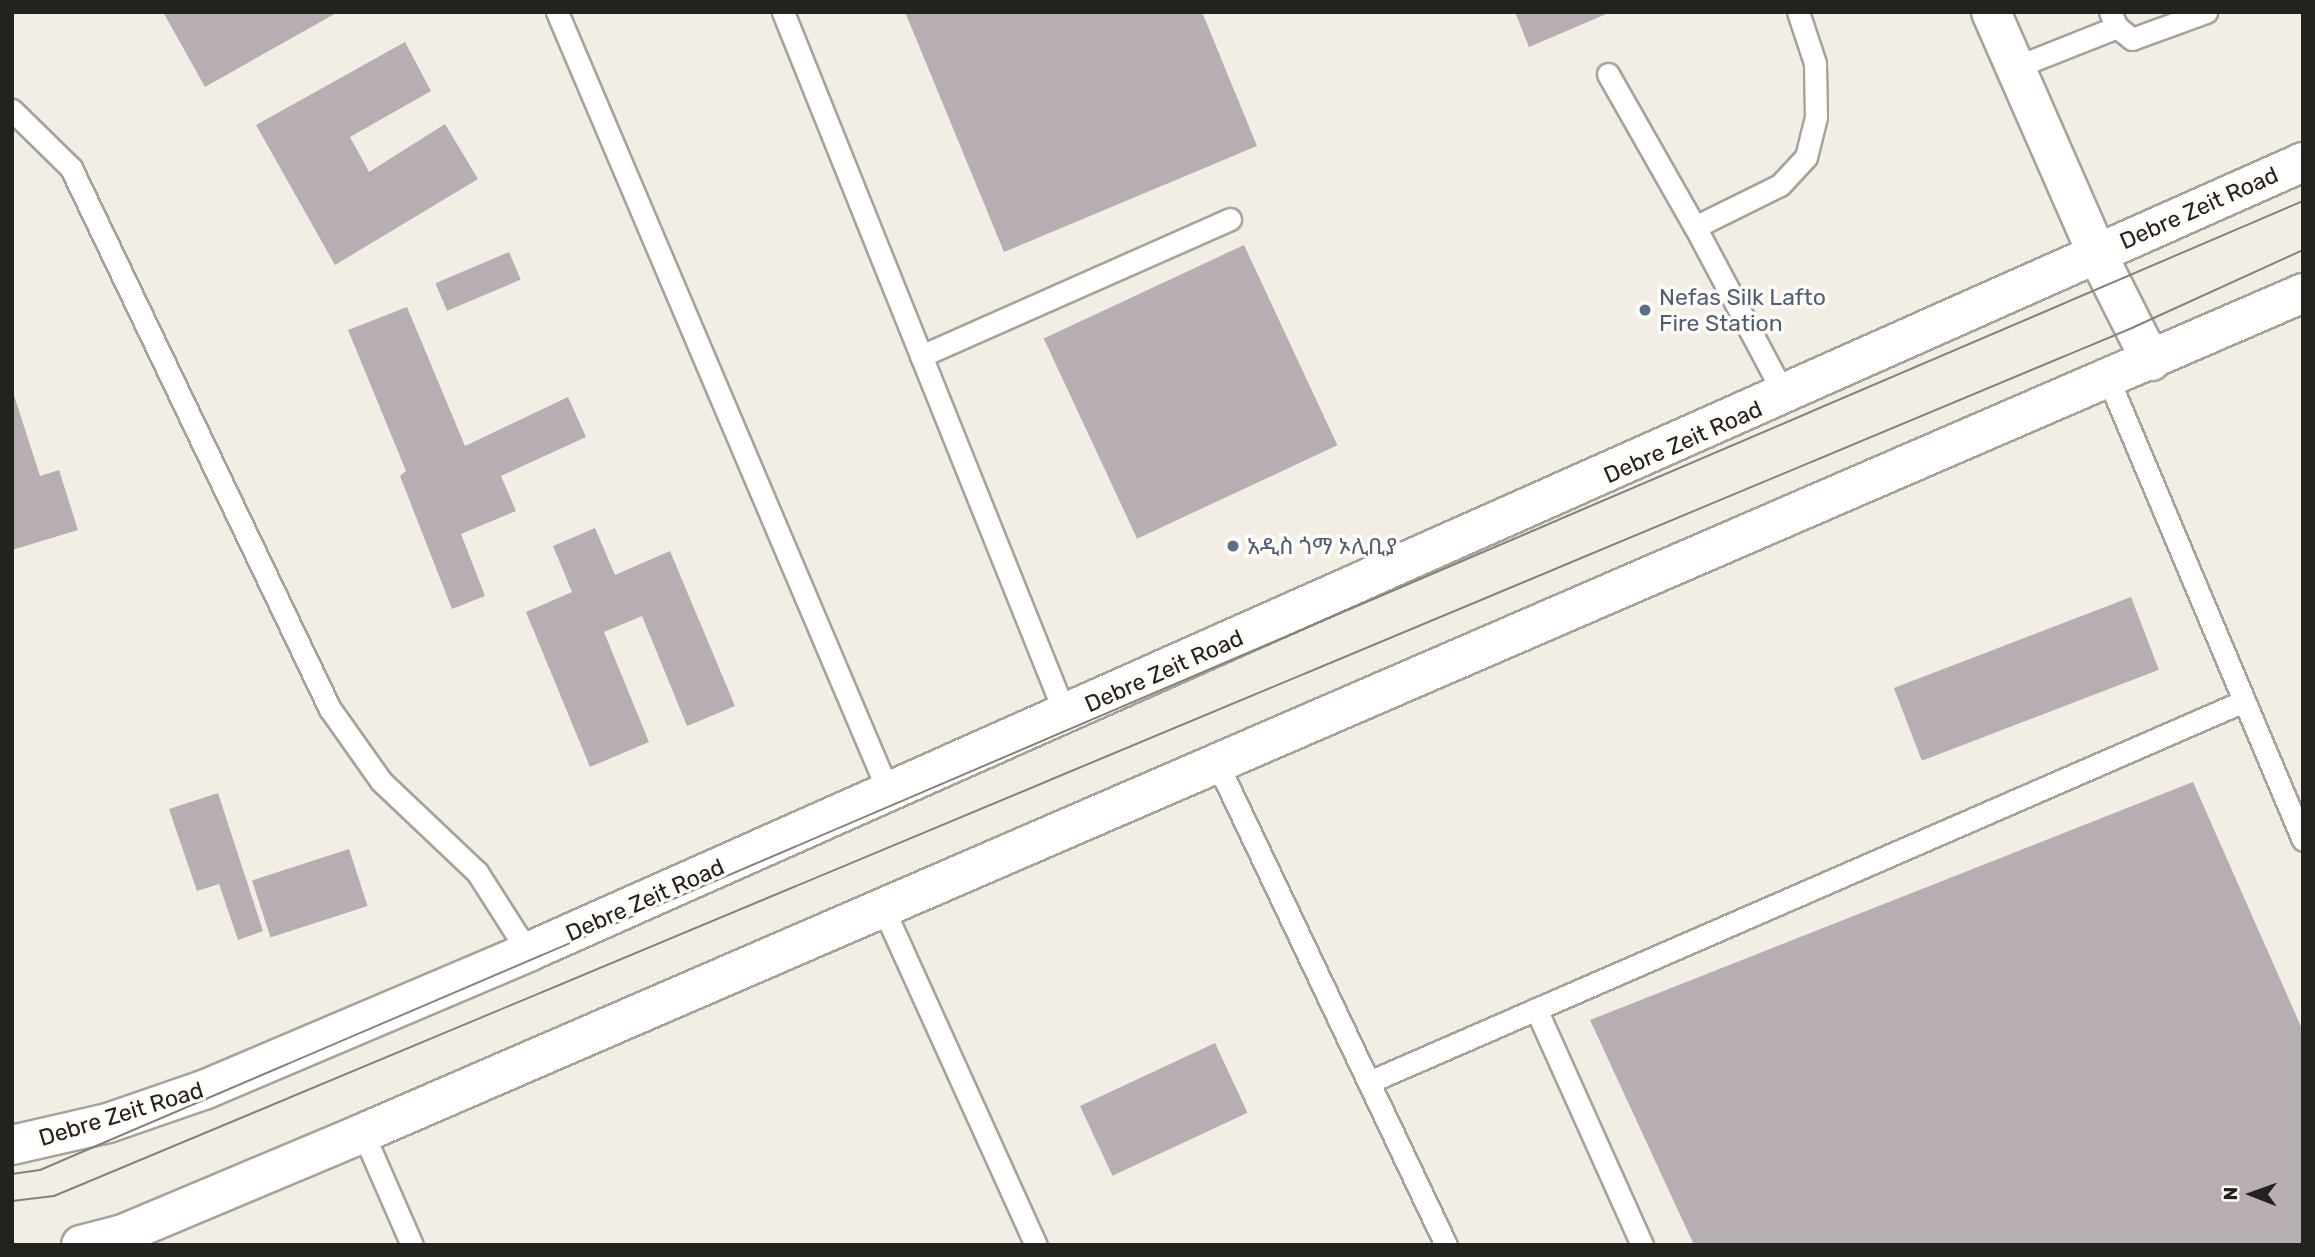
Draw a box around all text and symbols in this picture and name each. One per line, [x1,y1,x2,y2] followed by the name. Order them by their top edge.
[2116,161,2282,255] street label: Debre Zeit Road
[1659,283,1826,337] place label: Nefas Silk Lafto Fire Station
[1637,302,1653,318] marker: Nefas Silk Lafto Fire Station
[1600,395,1766,489] street label: Debre Zeit Road
[1247,532,1397,560] place label: አዲስ ጎማ ኦሊቢያ
[1225,538,1241,554] marker: አዲስ ጎማ ኦሊቢያ
[1081,624,1247,718] street label: Debre Zeit Road
[562,853,728,947] street label: Debre Zeit Road
[35,1076,207,1152] street label: Debre Zeit Road
[2217,1159,2287,1229] north arrow
[2219,1187,2242,1201] text: N

